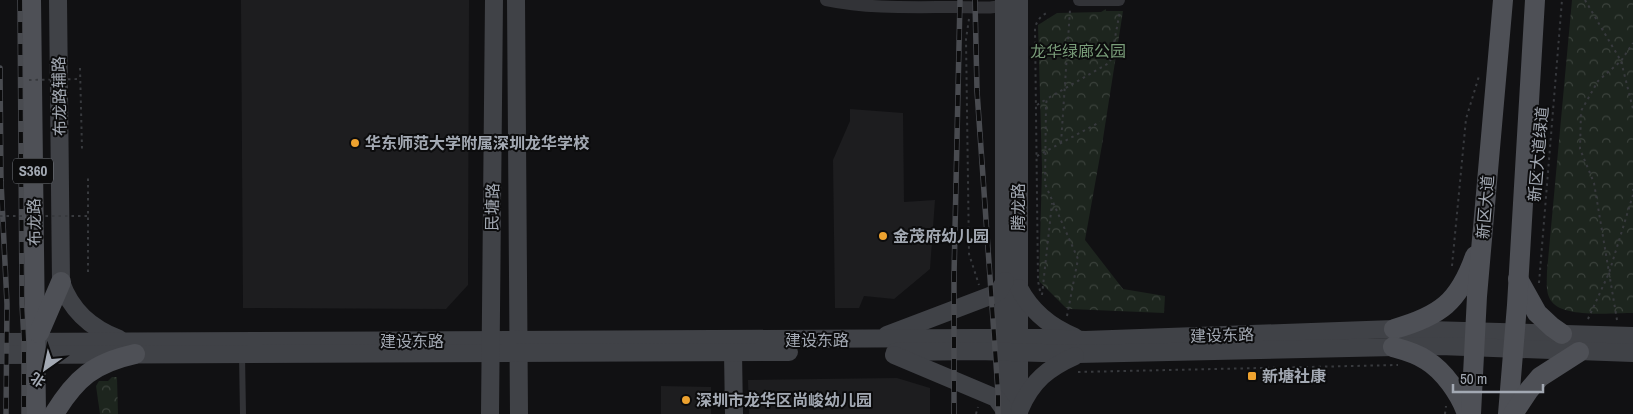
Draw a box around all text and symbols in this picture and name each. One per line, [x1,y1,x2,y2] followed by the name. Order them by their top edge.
[1030,40,1126,62] park label: 龙华绿廊公园
[47,56,71,136] street label: 布龙路辅路
[1523,105,1553,203] street label: 新区大道绿道
[365,132,590,154] place label: 华东师范大学附属深圳龙华学校
[349,137,361,149] marker: 华东师范大学附属深圳龙华学校
[13,158,53,184] road number: S360
[1471,174,1499,240] street label: 新区大道
[481,183,503,231] street label: 民塘路
[1007,183,1029,231] street label: 腾龙路
[23,198,45,246] street label: 布龙路
[893,225,989,247] place label: 金茂府幼儿园
[877,230,889,242] marker: 金茂府幼儿园
[1190,323,1254,347] street label: 建设东路
[785,329,849,351] street label: 建设东路
[380,330,444,352] street label: 建设东路
[20,344,70,394] north arrow
[1453,362,1543,394] scale bar
[1262,365,1326,387] place label: 新塘社康
[1460,368,1487,389] text: 50 m
[27,369,49,391] text: 北
[1246,370,1258,382] marker: 新塘社康
[696,389,872,411] place label: 深圳市龙华区尚峻幼儿园
[680,394,692,406] marker: 深圳市龙华区尚峻幼儿园

